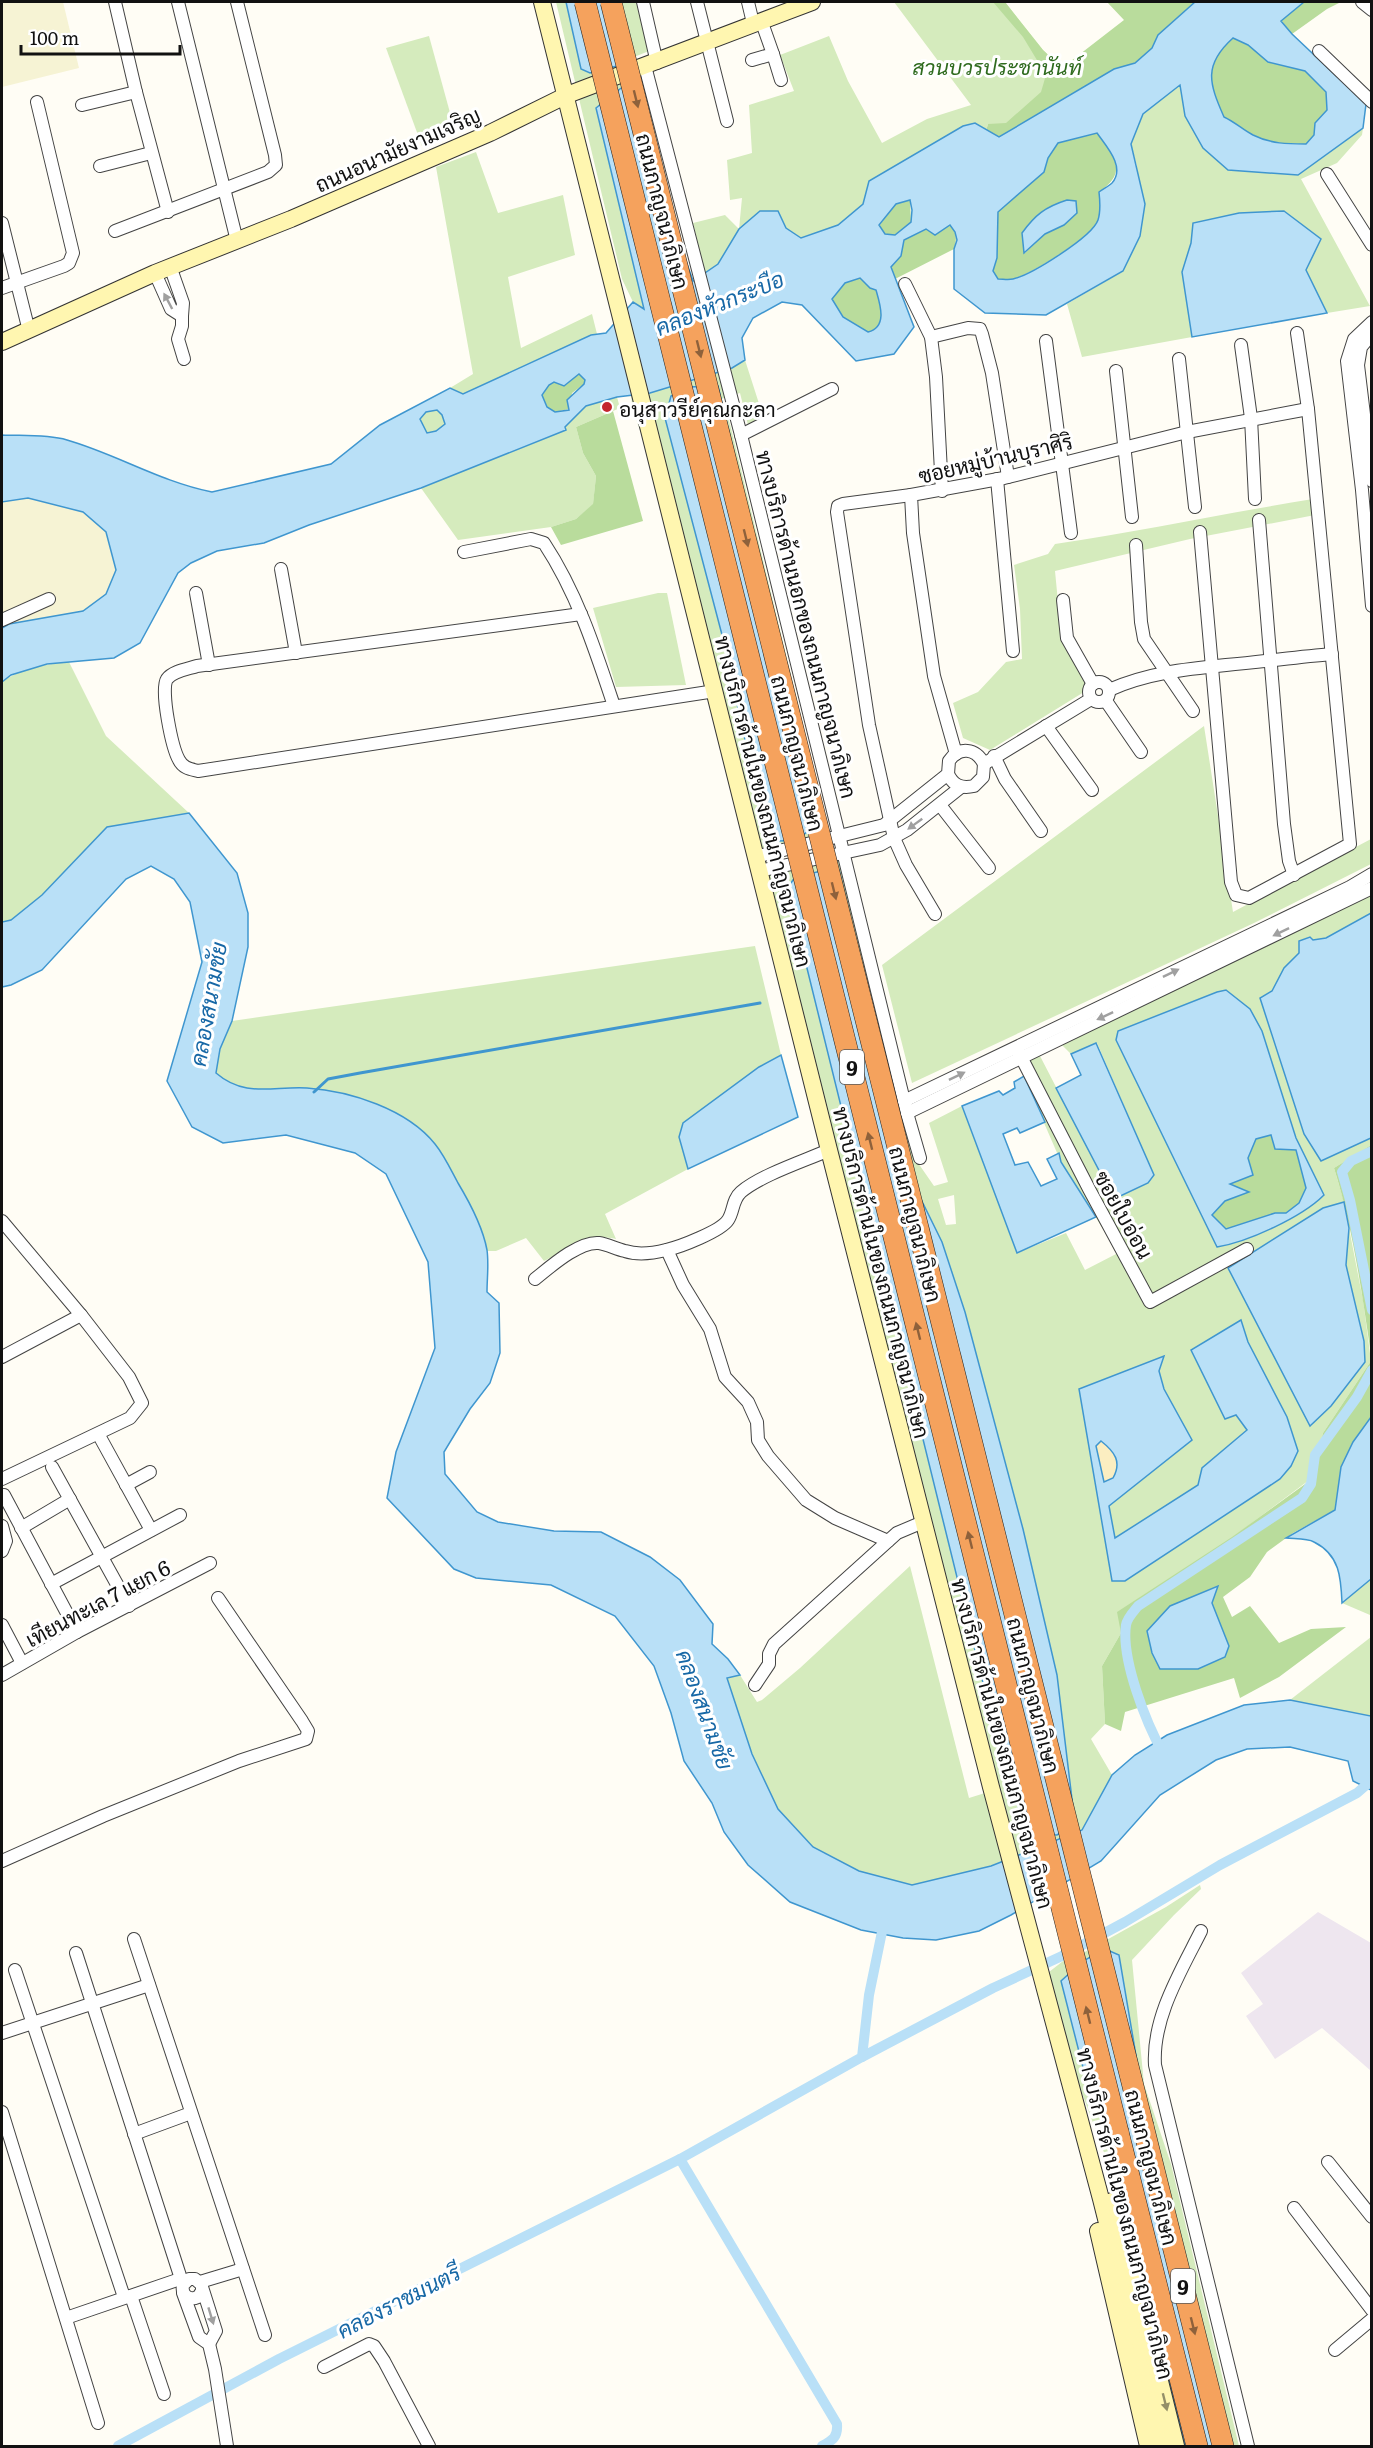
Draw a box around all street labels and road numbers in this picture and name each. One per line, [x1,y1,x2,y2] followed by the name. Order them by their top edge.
[309,98,485,198] street label: ถนนอนามัยงามเจริญ
[630,130,698,292] street label: ถนนกาญจนาภิเษก
[915,424,1076,492] street label: ซอยหมู่บ้านบุราศิริ
[753,448,863,800] street label: ทางบริการด้านนอกของถนนกาญจนาภิเษก
[709,632,821,970] street label: ทางบริการด้านในของถนนกาญจนาภิเษก
[767,672,831,834] street label: ถนนกาญจนาภิเษก
[840,1050,864,1084] road number: 9
[827,1103,939,1441] street label: ทางบริการด้านในของถนนกาญจนาภิเษก
[883,1143,951,1305] street label: ถนนกาญจนาภิเษก
[1088,1164,1162,1264] street label: ซอยใบอ่อน
[19,1551,175,1653] street label: เทียนทะเล 7 แยก 6
[945,1574,1063,1912] street label: ทางบริการด้านในของถนนกาญจนาภิเษก
[1001,1614,1069,1776] street label: ถนนกาญจนาภิเษก
[1071,2044,1183,2382] street label: ทางบริการด้านในของถนนกาญจนาภิเษก
[1119,2086,1187,2248] street label: ถนนกาญจนาภิเษก
[1171,2269,1195,2303] road number: 9

